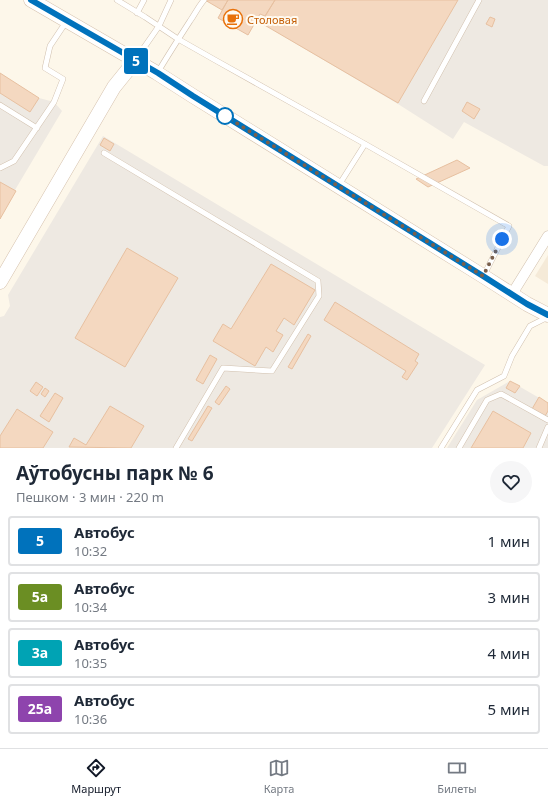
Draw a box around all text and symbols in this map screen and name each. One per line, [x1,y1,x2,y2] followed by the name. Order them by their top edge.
[222,8,244,30] cafe icon: Столовая
[247,12,297,27] place label: Столовая
[123,48,149,74] line badge: 5
[132,51,140,70] text: 5
[216,107,234,125] unlabelled marker
[492,229,512,249] your location
[16,460,214,486] text: Аўтобусны парк № 6
[490,461,532,503] button: heart
[16,488,164,506] text: Пешком · 3 мин · 220 m
[74,522,135,542] text: Автобус
[36,531,44,550] text: 5
[487,531,530,551] text: 1 мин
[74,542,107,560] text: 10:32
[74,578,135,598] text: Автобус
[32,587,48,606] text: 5а
[487,587,530,607] text: 3 мин
[74,598,107,616] text: 10:34
[74,634,135,654] text: Автобус
[32,643,48,662] text: 3а
[487,643,530,663] text: 4 мин
[74,654,107,672] text: 10:35
[74,690,135,710] text: Автобус
[28,699,52,718] text: 25а
[487,699,530,719] text: 5 мин
[74,710,107,728] text: 10:36
[71,757,121,796] tab: Маршрут
[264,757,294,796] tab: Карта
[437,757,477,796] tab: Билеты

